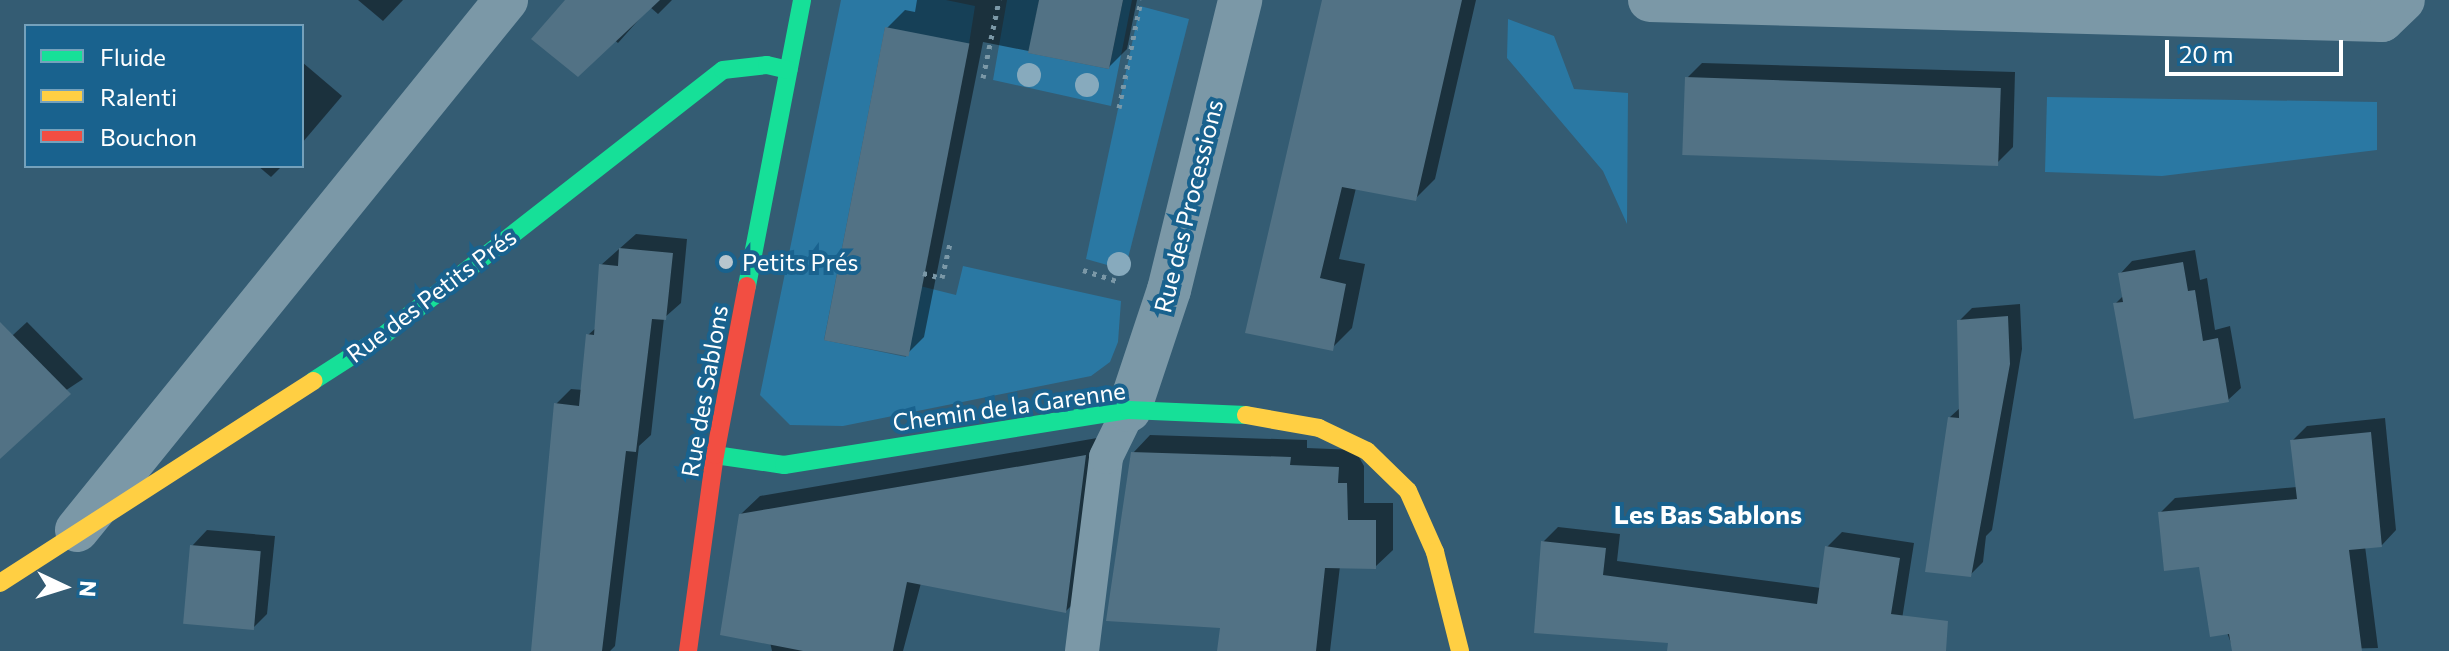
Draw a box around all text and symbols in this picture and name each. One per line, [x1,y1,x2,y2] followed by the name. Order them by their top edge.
[24,24,304,168] legend
[2169,24,2347,74] scale bar
[2179,39,2233,68] text: 20 m
[100,42,166,71] text: Fluide
[100,82,177,111] text: Ralenti
[1148,96,1228,316] street label: Rue des Processions
[100,122,197,151] text: Bouchon
[340,222,522,368] street label: Rue des Petits Prés
[742,248,858,276] place label: Petits Prés
[717,253,735,271] marker: Petits Prés
[675,303,733,479] street label: Rue des Sablons
[891,375,1127,437] street label: Chemin de la Garenne
[1614,498,1802,530] district label: Les Bas Sablons
[24,547,104,627] north arrow
[74,580,102,598] text: N

